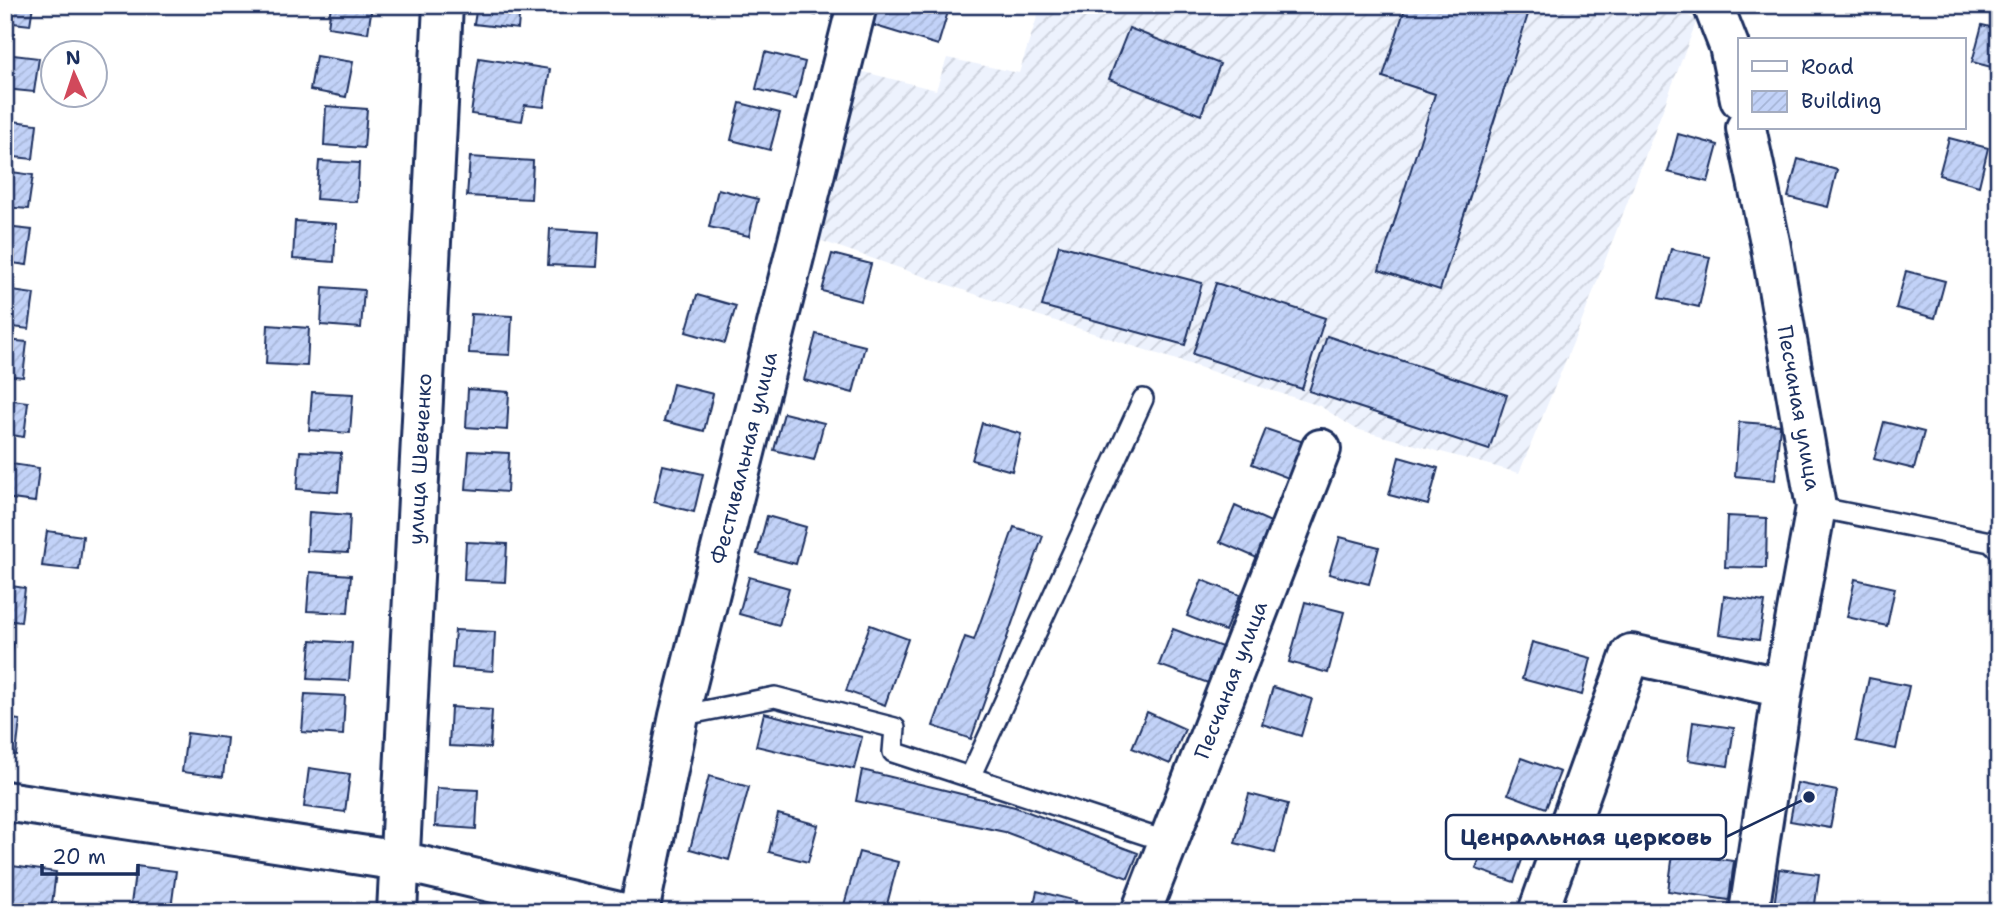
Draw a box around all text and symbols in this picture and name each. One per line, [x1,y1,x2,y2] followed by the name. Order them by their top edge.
[38,38,108,108] north arrow
[1738,38,1966,130] legend
[65,45,81,70] text: N
[1801,53,1854,81] text: Road
[1801,87,1881,115] text: Building
[1771,323,1827,493] street label: Песчаная улица
[704,349,784,567] street label: Фестивальная улица
[402,372,438,546] street label: улица Шевченко
[1188,597,1274,763] street label: Песчаная улица
[1446,815,1726,859] callout: Ценральная церковь
[1460,822,1712,852] text: Ценральная церковь
[42,833,138,877] scale bar
[52,843,106,871] text: 20 m

